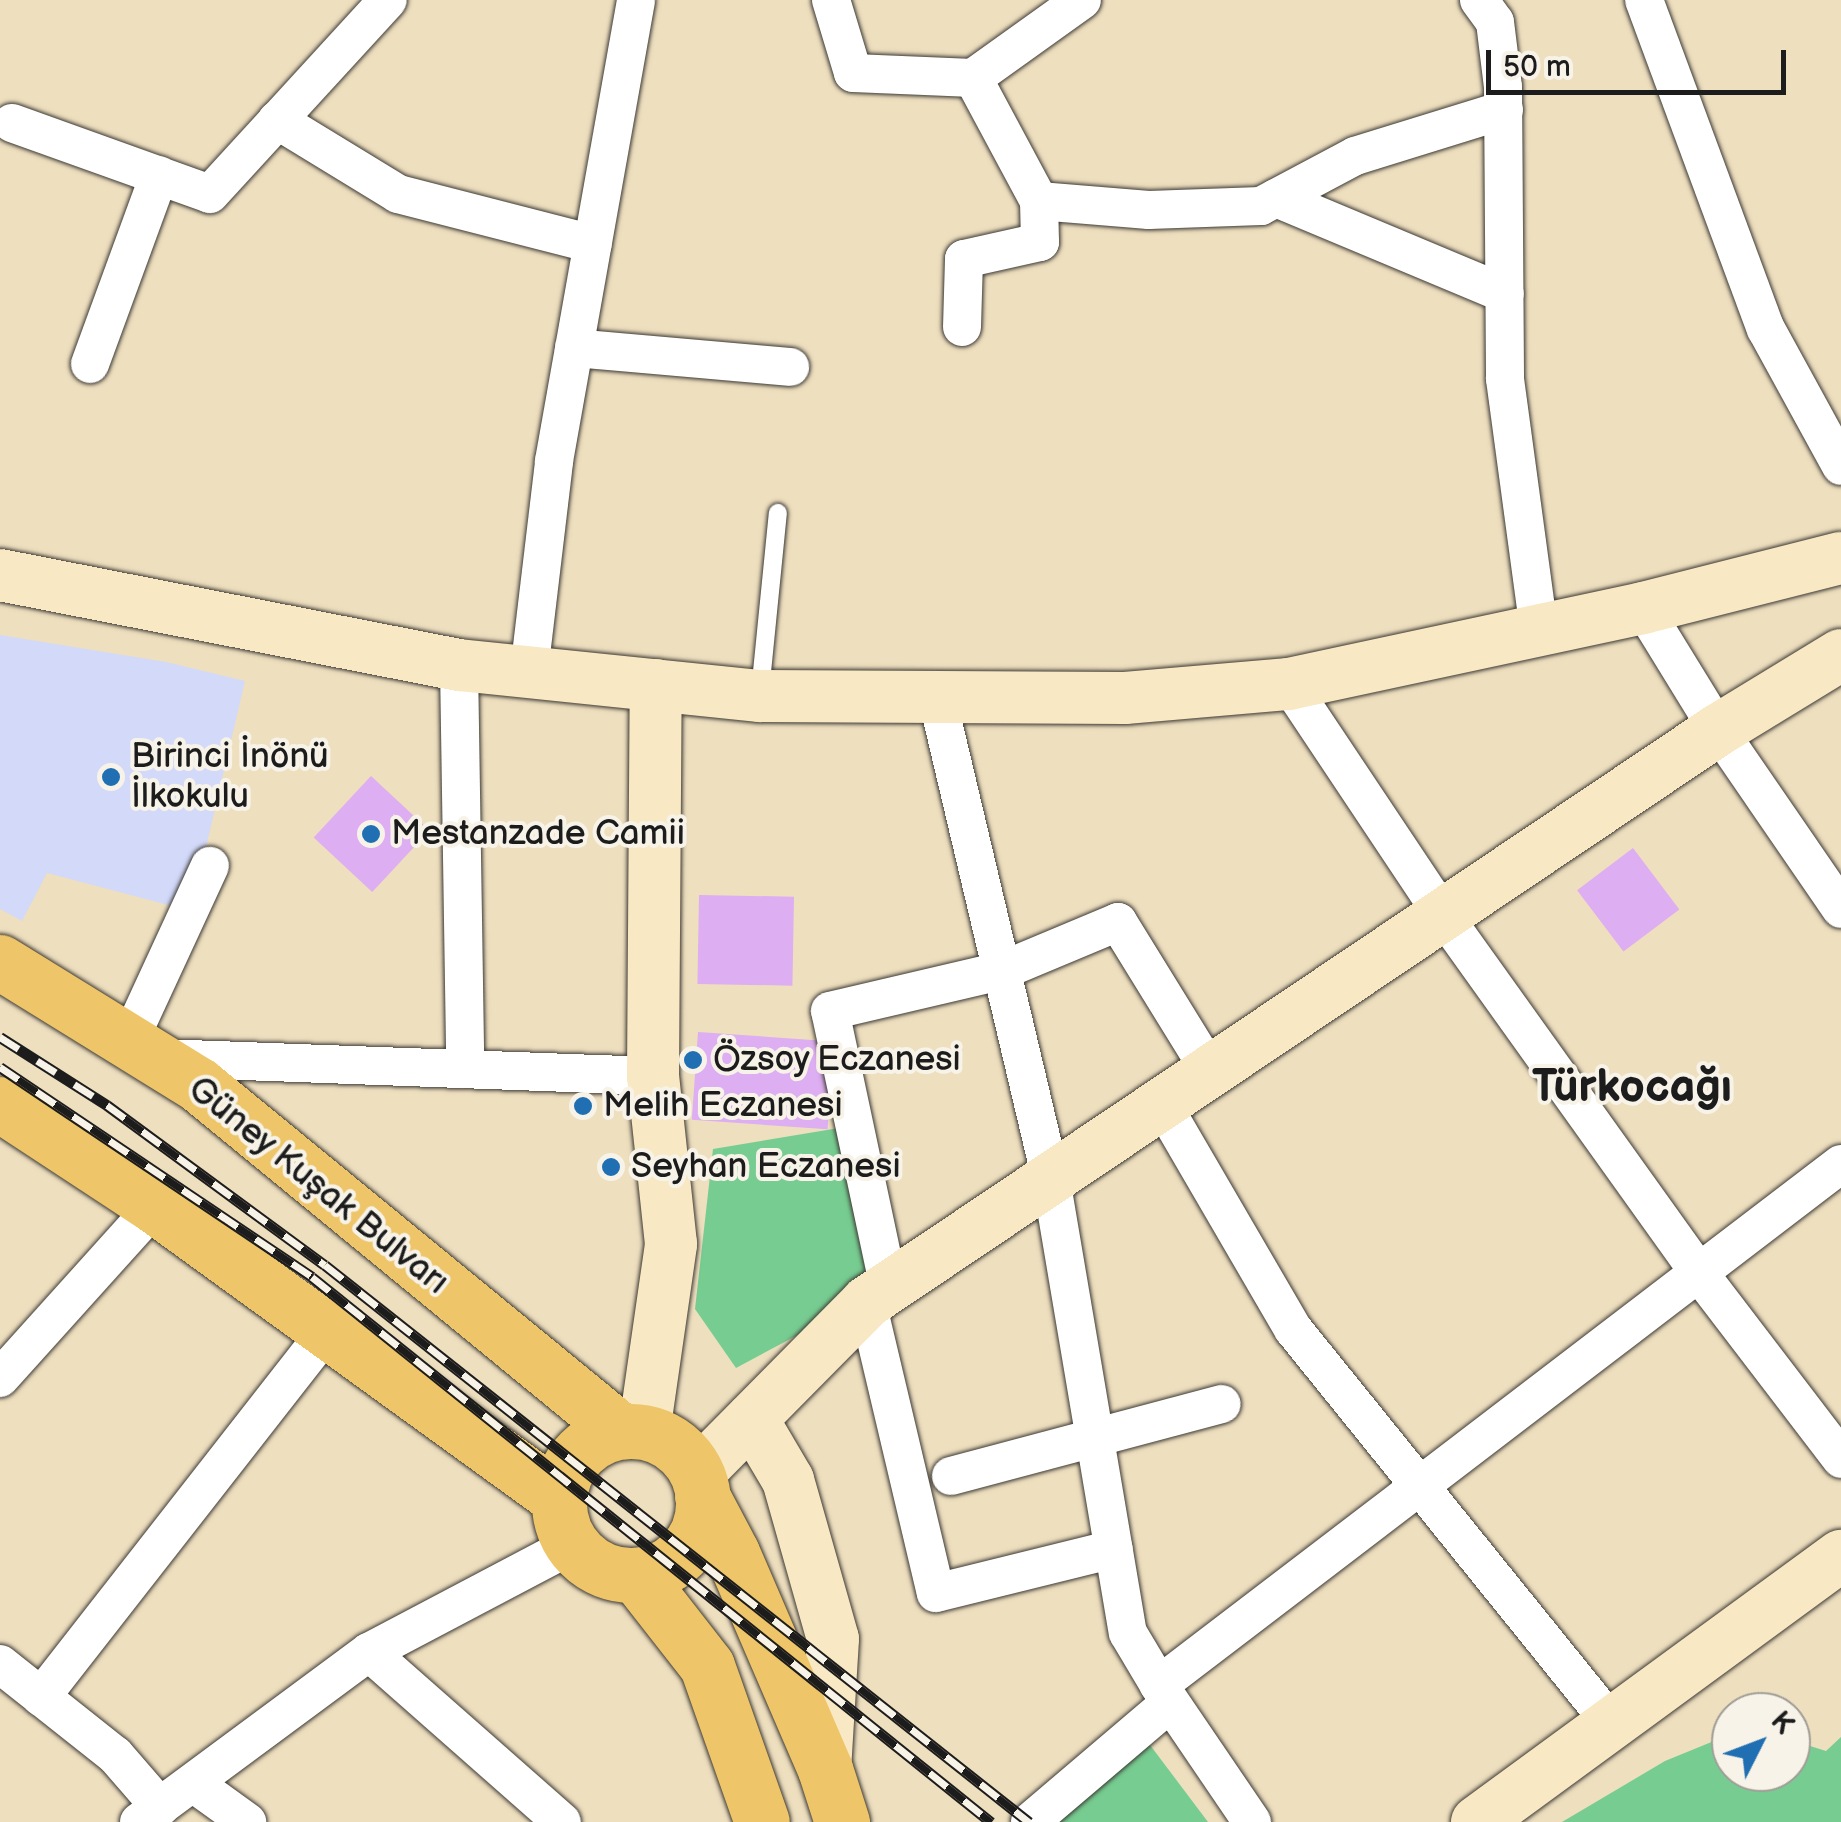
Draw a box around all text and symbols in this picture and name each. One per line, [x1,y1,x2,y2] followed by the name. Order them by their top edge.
[1491,30,1791,92] scale bar
[1503,49,1571,85] text: 50 m
[131,736,329,818] place label: Birinci İnönü İlkokulu
[100,766,122,788] marker: Birinci İnönü İlkokulu
[391,813,685,855] place label: Mestanzade Camii
[360,823,382,845] marker: Mestanzade Camii
[713,1039,963,1081] place label: Özsoy Eczanesi
[682,1049,704,1071] marker: Özsoy Eczanesi
[1532,1061,1732,1115] district label: Türkocağı
[179,1067,457,1305] street label: Güney Kuşak Bulvarı
[603,1085,843,1127] place label: Melih Eczanesi
[572,1095,594,1117] marker: Melih Eczanesi
[631,1146,901,1188] place label: Seyhan Eczanesi
[600,1156,622,1178] marker: Seyhan Eczanesi
[1711,1692,1811,1792] north arrow
[1764,1705,1801,1741] text: K

